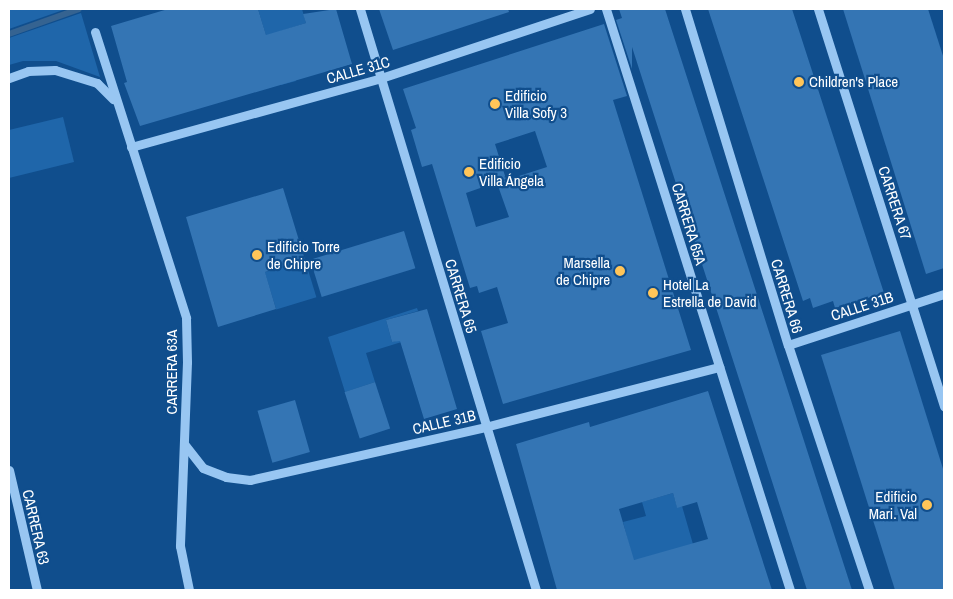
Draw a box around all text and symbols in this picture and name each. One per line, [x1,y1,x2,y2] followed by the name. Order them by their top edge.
[324,52,392,88] street label: CALLE 31C
[809,73,898,91] place label: Children's Place
[793,76,805,88] marker: Children's Place
[505,86,567,121] place label: Edificio Villa Sofy 3
[489,98,501,110] marker: Edificio Villa Sofy 3
[479,154,544,189] place label: Edificio Villa Ángela
[875,163,915,243] street label: CARRERA 67
[463,166,475,178] marker: Edificio Villa Ángela
[668,181,710,267] street label: CARRERA 65A
[267,237,340,272] place label: Edificio Torre de Chipre
[251,249,263,261] marker: Edificio Torre de Chipre
[556,253,610,288] place label: Marsella de Chipre
[441,256,481,336] street label: CARRERA 65
[767,256,807,336] street label: CARRERA 66
[614,265,626,277] marker: Marsella de Chipre
[663,275,757,310] place label: Hotel La Estrella de David
[647,287,659,299] marker: Hotel La Estrella de David
[829,288,895,324] street label: CALLE 31B
[163,329,181,415] street label: CARRERA 63A
[411,406,477,438] street label: CALLE 31B
[19,487,53,567] street label: CARRERA 63
[869,487,917,522] place label: Edificio Mari. Val
[921,499,933,511] marker: Edificio Mari. Val

